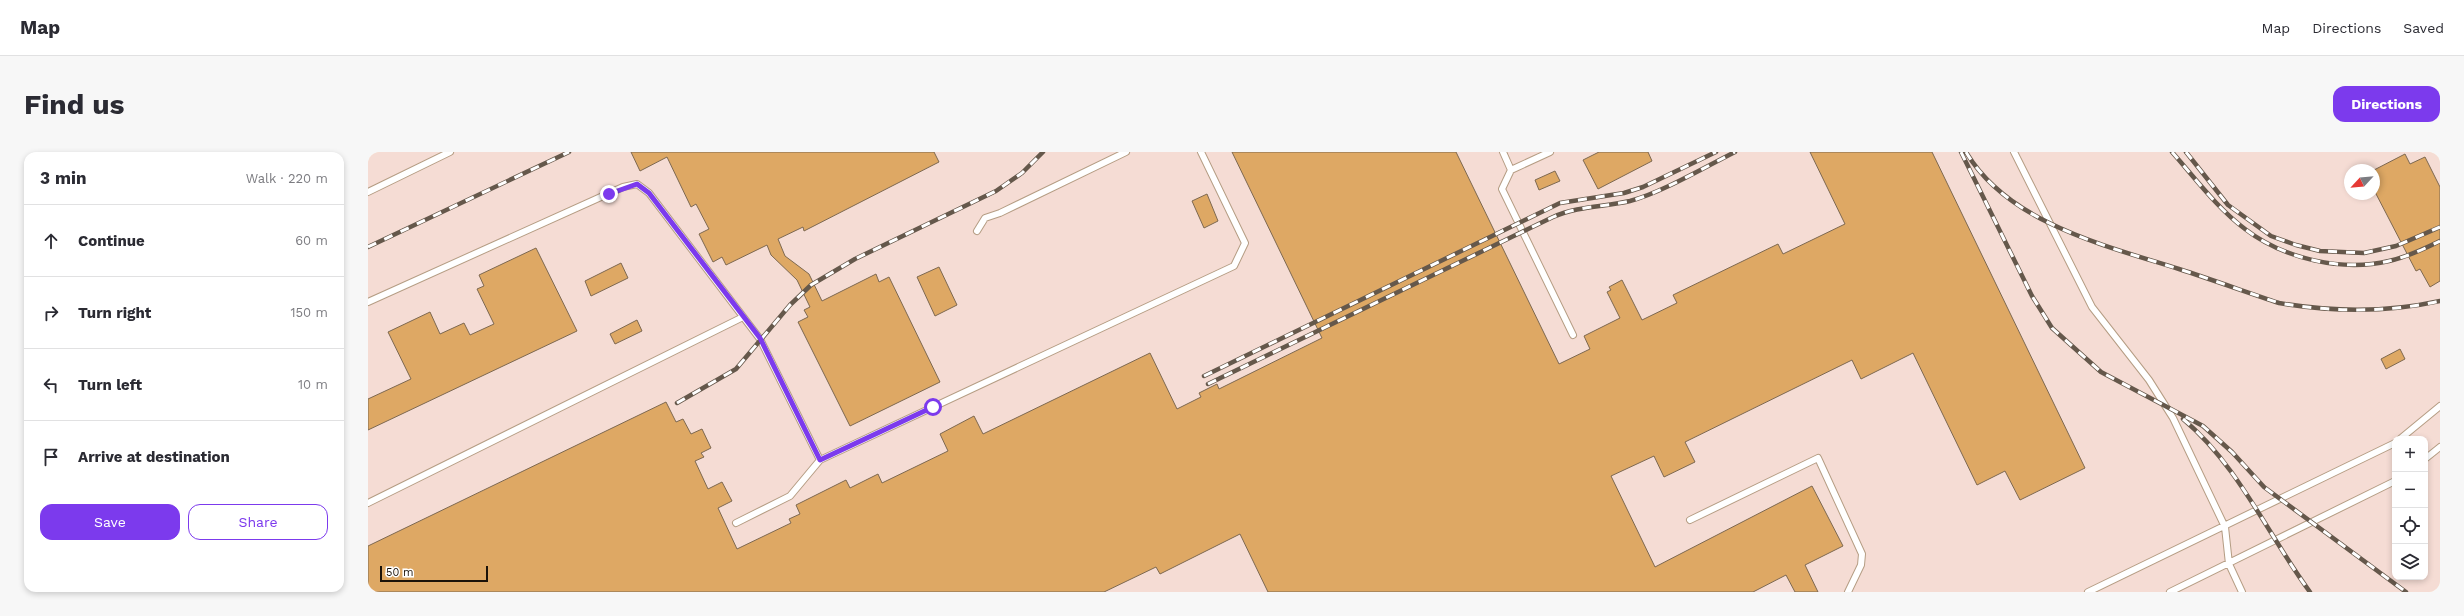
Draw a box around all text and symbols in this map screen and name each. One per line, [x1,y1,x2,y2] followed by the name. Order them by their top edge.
[20,16,60,39] text: Map
[2262,20,2290,36] text: Map
[2312,20,2381,36] text: Directions
[2403,20,2444,36] text: Saved
[2333,86,2440,122] button: Directions
[24,88,124,121] text: Find us
[2344,164,2380,200] north arrow
[40,168,86,188] text: 3 min
[246,171,328,186] text: Walk · 220 m
[600,185,618,203] route end
[40,230,62,252] icon: ahead
[78,232,145,250] text: Continue
[295,233,328,248] text: 60 m
[40,302,62,324] icon: right
[78,304,151,322] text: Turn right
[290,305,328,320] text: 150 m
[40,374,62,396] icon: left
[78,376,142,394] text: Turn left
[298,377,328,392] text: 10 m
[924,398,942,416] route start
[2392,436,2428,580] map controls
[2392,436,2428,472] button: +
[40,446,62,468] icon: arrive
[78,448,230,466] text: Arrive at destination
[2392,472,2428,508] button: −
[40,504,180,540] button: Save
[188,504,328,540] button: Share
[2392,508,2428,544] button: locate
[2392,544,2428,580] button: layers
[380,564,488,583] scale bar
[386,566,413,579] text: 50 m

